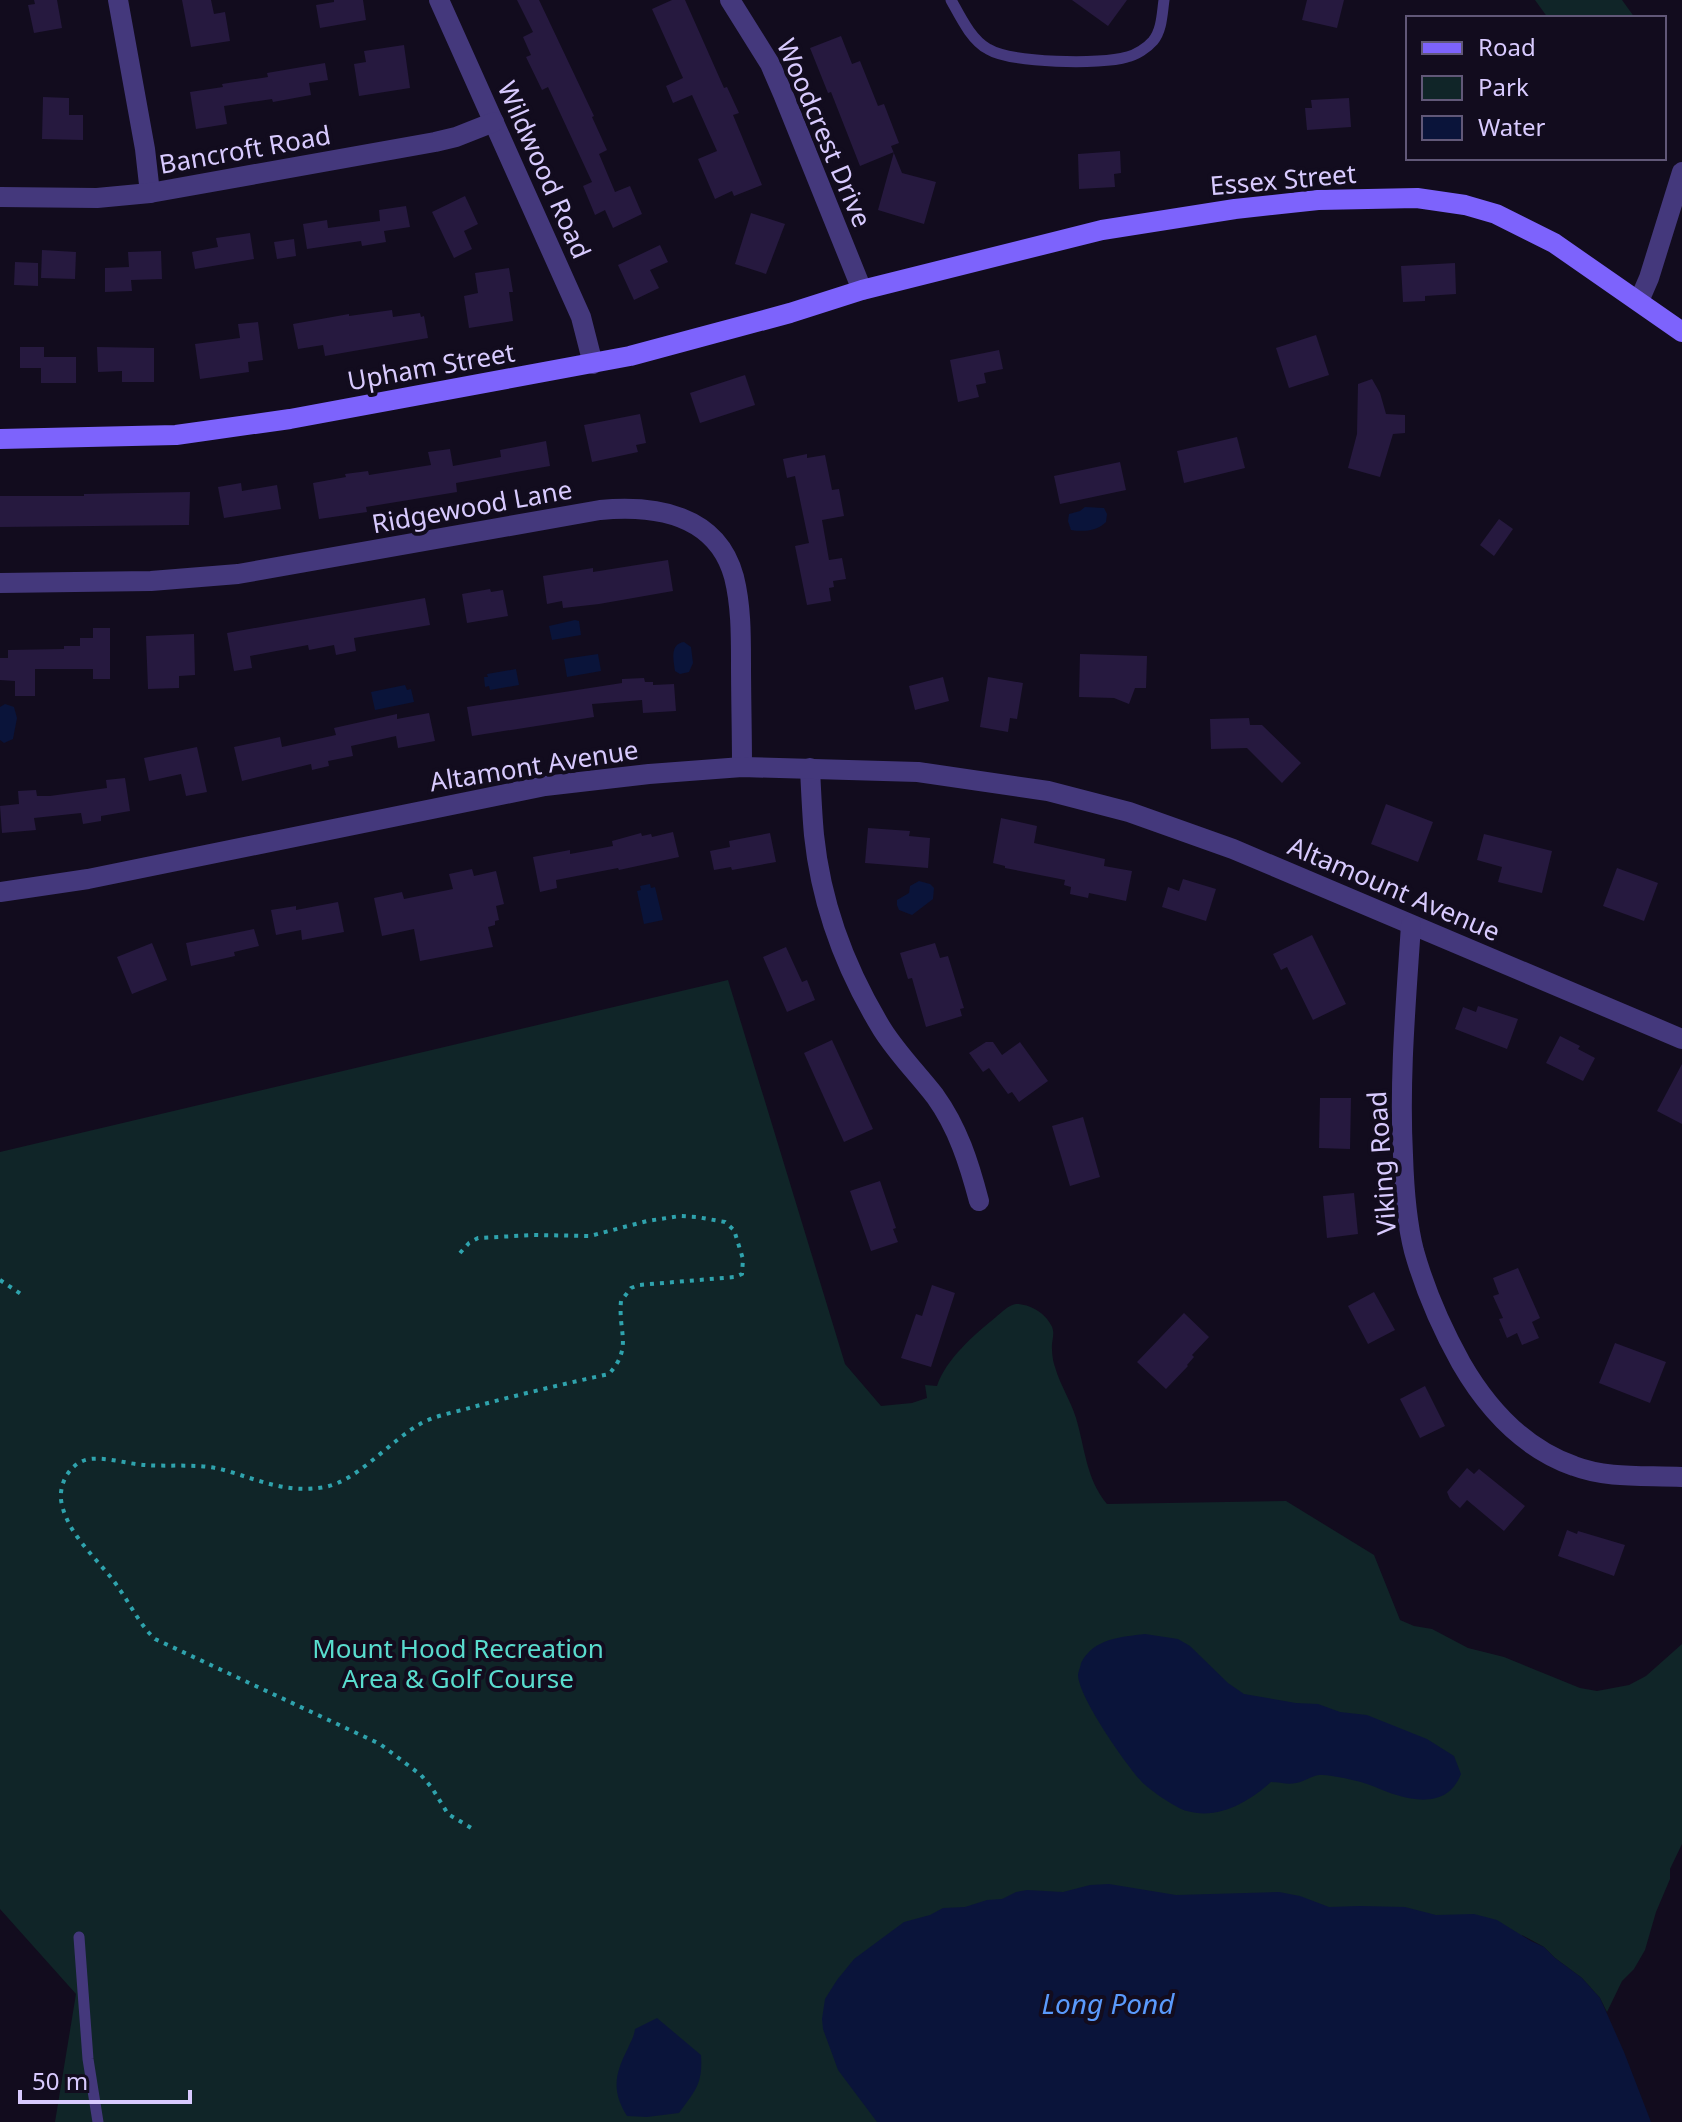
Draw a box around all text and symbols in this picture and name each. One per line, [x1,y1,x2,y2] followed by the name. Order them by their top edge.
[1406,16,1666,160] legend
[1478,30,1536,63] text: Road
[769,33,881,232] street label: Woodcrest Drive
[1478,70,1529,103] text: Park
[490,75,600,264] street label: Wildwood Road
[1478,110,1546,143] text: Water
[156,116,333,182] street label: Bancroft Road
[1208,155,1358,203] street label: Essex Street
[344,334,517,398] street label: Upham Street
[369,471,575,541] street label: Ridgewood Lane
[427,731,641,799] street label: Altamont Avenue
[1283,827,1506,949] street label: Altamount Avenue
[1358,1090,1404,1236] street label: Viking Road
[312,1630,604,1696] park label: Mount Hood Recreation Area & Golf Course
[1042,1984,1175,2022] water label: Long Pond
[20,2054,190,2104] scale bar
[32,2064,88,2097] text: 50 m

